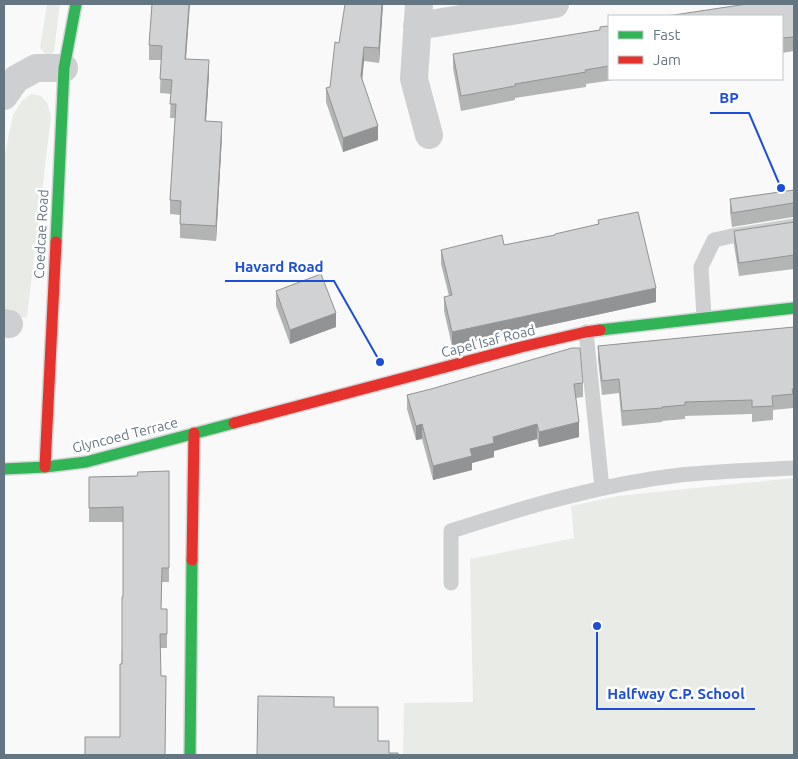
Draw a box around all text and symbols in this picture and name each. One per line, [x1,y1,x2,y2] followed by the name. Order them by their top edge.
[608,15,783,80] legend
[653,26,681,43] text: Fast
[653,51,681,68] text: Jam
[710,83,749,113] callout: BP
[719,89,739,106] text: BP
[31,189,51,279] street label: Coedcae Road
[225,251,334,281] callout: Havard Road
[234,258,324,275] text: Havard Road
[439,322,537,360] street label: Capel Isaf Road
[71,414,179,456] street label: Glyncoed Terrace
[597,679,755,709] callout: Halfway C.P. School
[607,685,745,702] text: Halfway C.P. School

